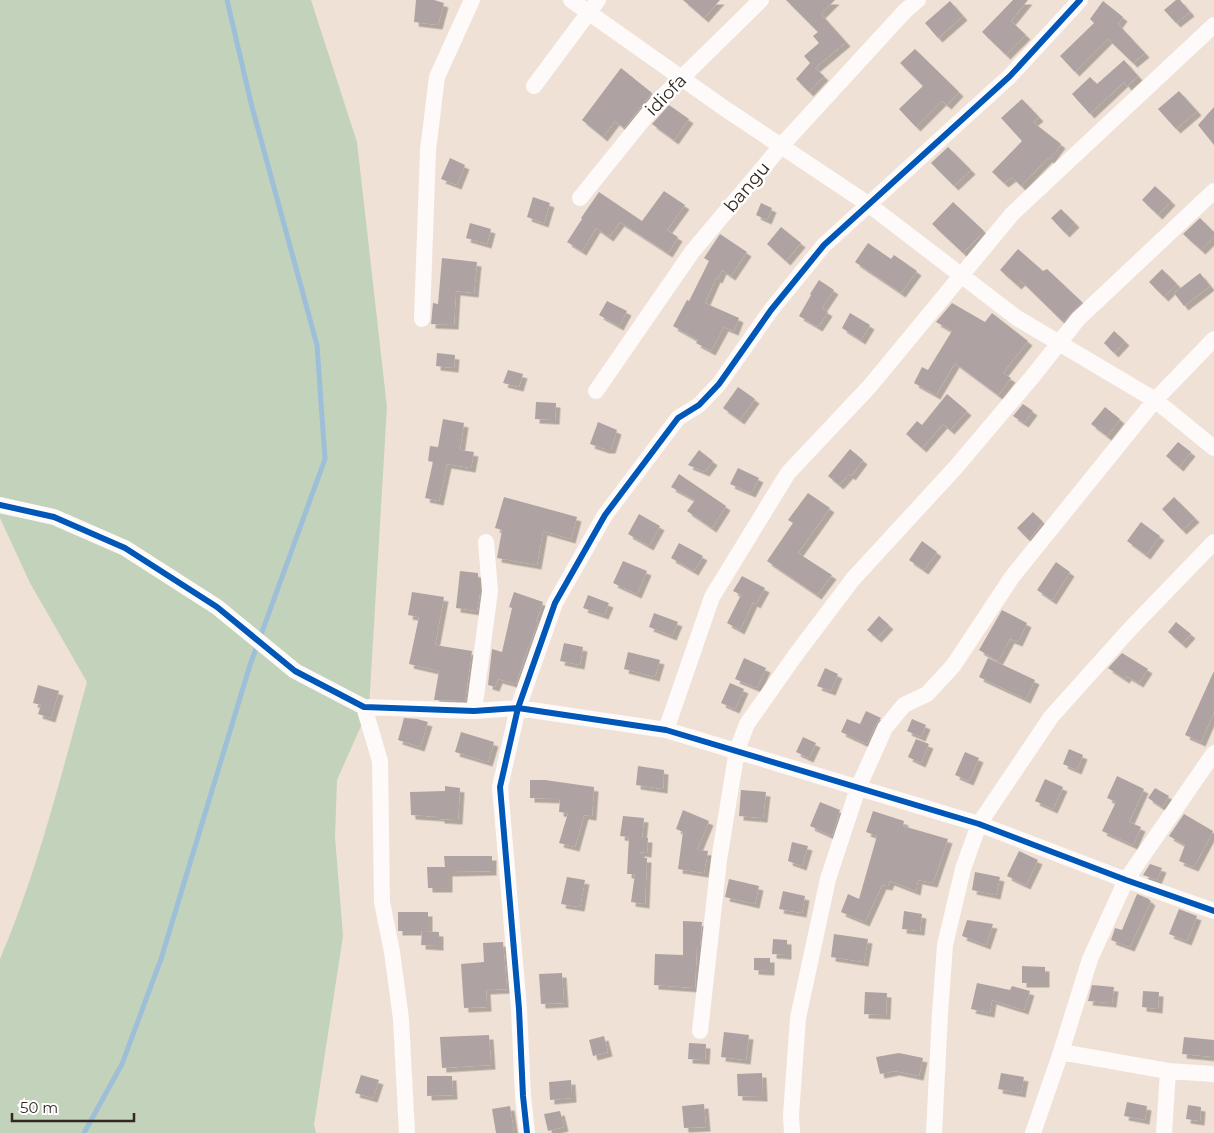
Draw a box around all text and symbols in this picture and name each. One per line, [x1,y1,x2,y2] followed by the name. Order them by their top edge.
[641,69,691,121] street label: idiofa
[719,157,775,217] street label: bangu
[12,1090,135,1122] scale bar
[20,1098,58,1117] text: 50 m

